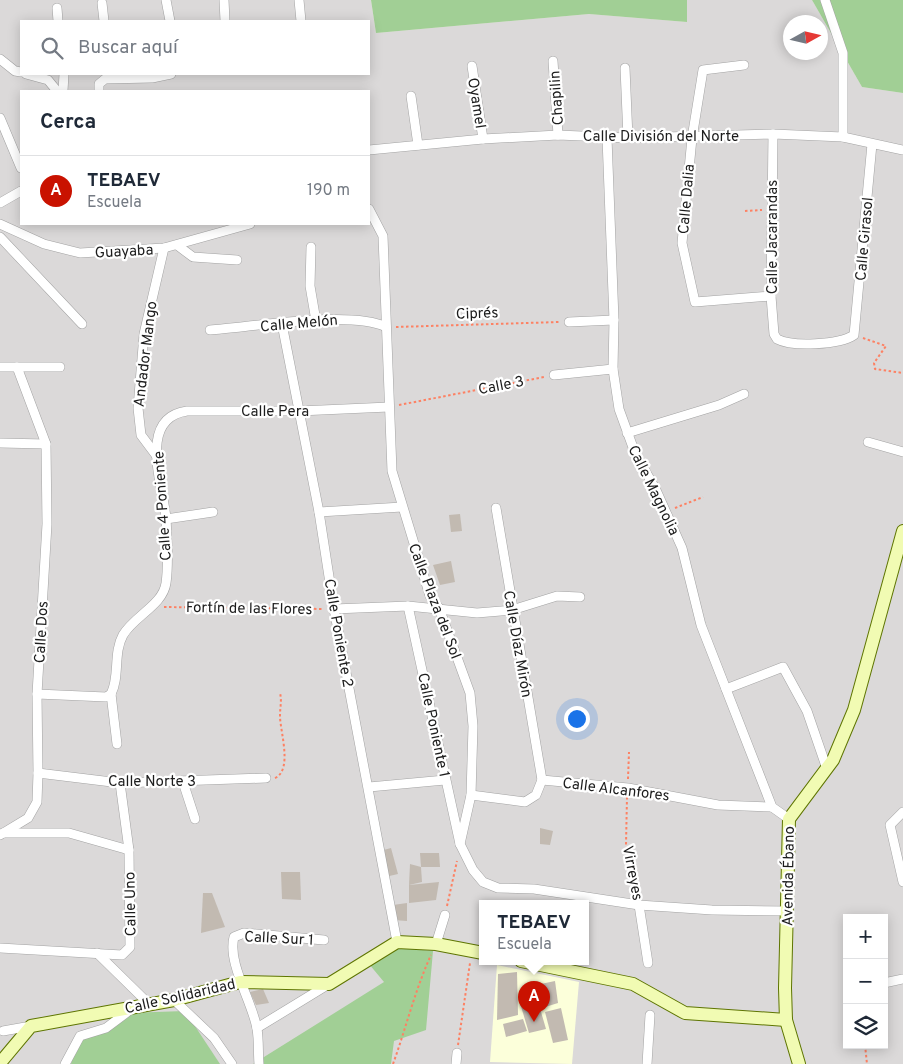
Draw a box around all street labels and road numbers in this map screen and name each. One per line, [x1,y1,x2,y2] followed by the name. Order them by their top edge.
[546,70,569,126] street label: Chapilin
[462,76,489,130] street label: Oyamel
[583,128,739,147] street label: Calle División del Norte
[675,163,700,235] street label: Calle Dalia
[764,180,783,294] street label: Calle Jacarandas
[852,197,879,282] street label: Calle Girasol
[94,241,154,264] street label: Guayaba
[131,300,162,408] street label: Andador Mango
[455,304,499,325] street label: Ciprés
[259,312,339,337] street label: Calle Melón
[477,373,526,400] street label: Calle 3
[241,403,309,422] street label: Calle Pera
[623,442,683,539] street label: Calle Magnolia
[150,450,177,561] street label: Calle 4 Poniente
[403,541,464,662] street label: Calle Plaza del Sol
[319,578,356,689] street label: Calle Poniente 2
[498,589,535,699] street label: Calle Díaz Mirón
[186,599,312,620] street label: Fortín de las Flores
[31,600,54,664] street label: Calle Dos
[412,671,453,779] street label: Calle Poniente 1
[108,773,196,792] street label: Calle Norte 3
[561,774,670,806] street label: Calle Alcanfores
[778,826,800,926] street label: Avenida Ébano
[617,844,646,902] street label: Virreyes
[121,872,142,936] street label: Calle Uno
[244,928,314,951] street label: Calle Sur 1
[123,976,237,1019] street label: Calle Solidaridad

